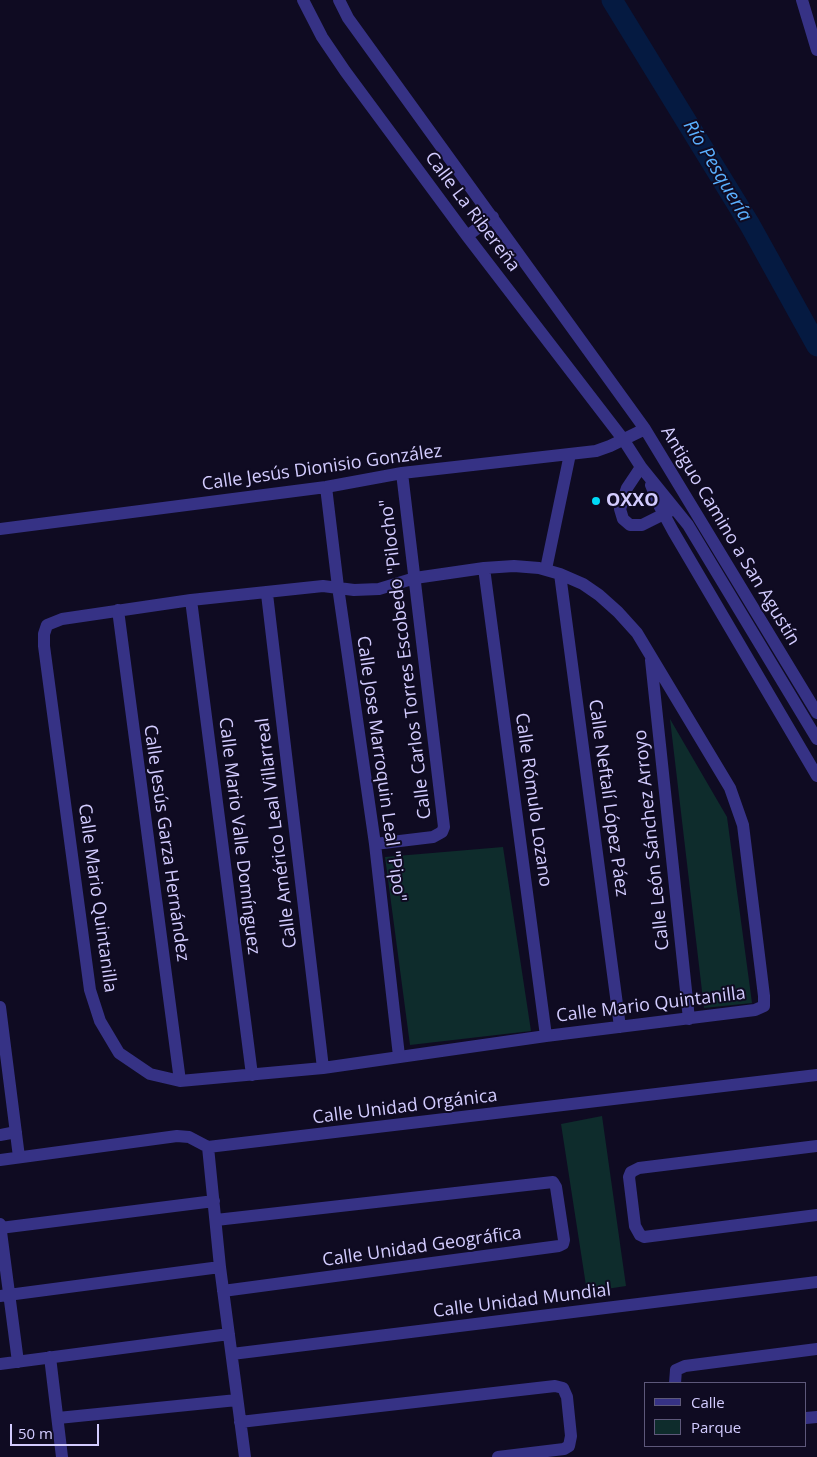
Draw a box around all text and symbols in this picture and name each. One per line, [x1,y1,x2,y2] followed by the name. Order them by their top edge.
[678,116,756,226] water label: Río Pesquería
[420,148,524,276] street label: Calle La Ribereña
[656,423,804,649] street label: Antiguo Camino a San Agustín
[201,440,443,496] street label: Calle Jesús Dionisio González
[606,490,659,512] place label: OXXO
[590,495,602,507] marker: OXXO
[376,498,436,820] street label: Calle Carlos Torres Escobedo "Pilocho"
[352,635,410,903] street label: Calle Jose Marroquin Leal "Pipo"
[583,698,633,898] street label: Calle Neftalí López Páez
[510,712,556,888] street label: Calle Rómulo Lozano
[214,716,264,956] street label: Calle Mario Valle Domínguez
[252,717,302,949] street label: Calle Américo Leal Villarreal
[139,723,193,963] street label: Calle Jesús Garza Hernández
[630,729,674,951] street label: Calle León Sánchez Arroyo
[73,802,121,994] street label: Calle Mario Quintanilla
[555,983,747,1027] street label: Calle Mario Quintanilla
[311,1085,499,1129] street label: Calle Unidad Orgánica
[321,1222,523,1272] street label: Calle Unidad Geográfica
[432,1279,612,1323] street label: Calle Unidad Mundial
[644,1382,807,1447] legend
[691,1392,725,1412] text: Calle
[12,1414,101,1446] scale bar
[691,1417,741,1437] text: Parque
[18,1423,53,1443] text: 50 m

